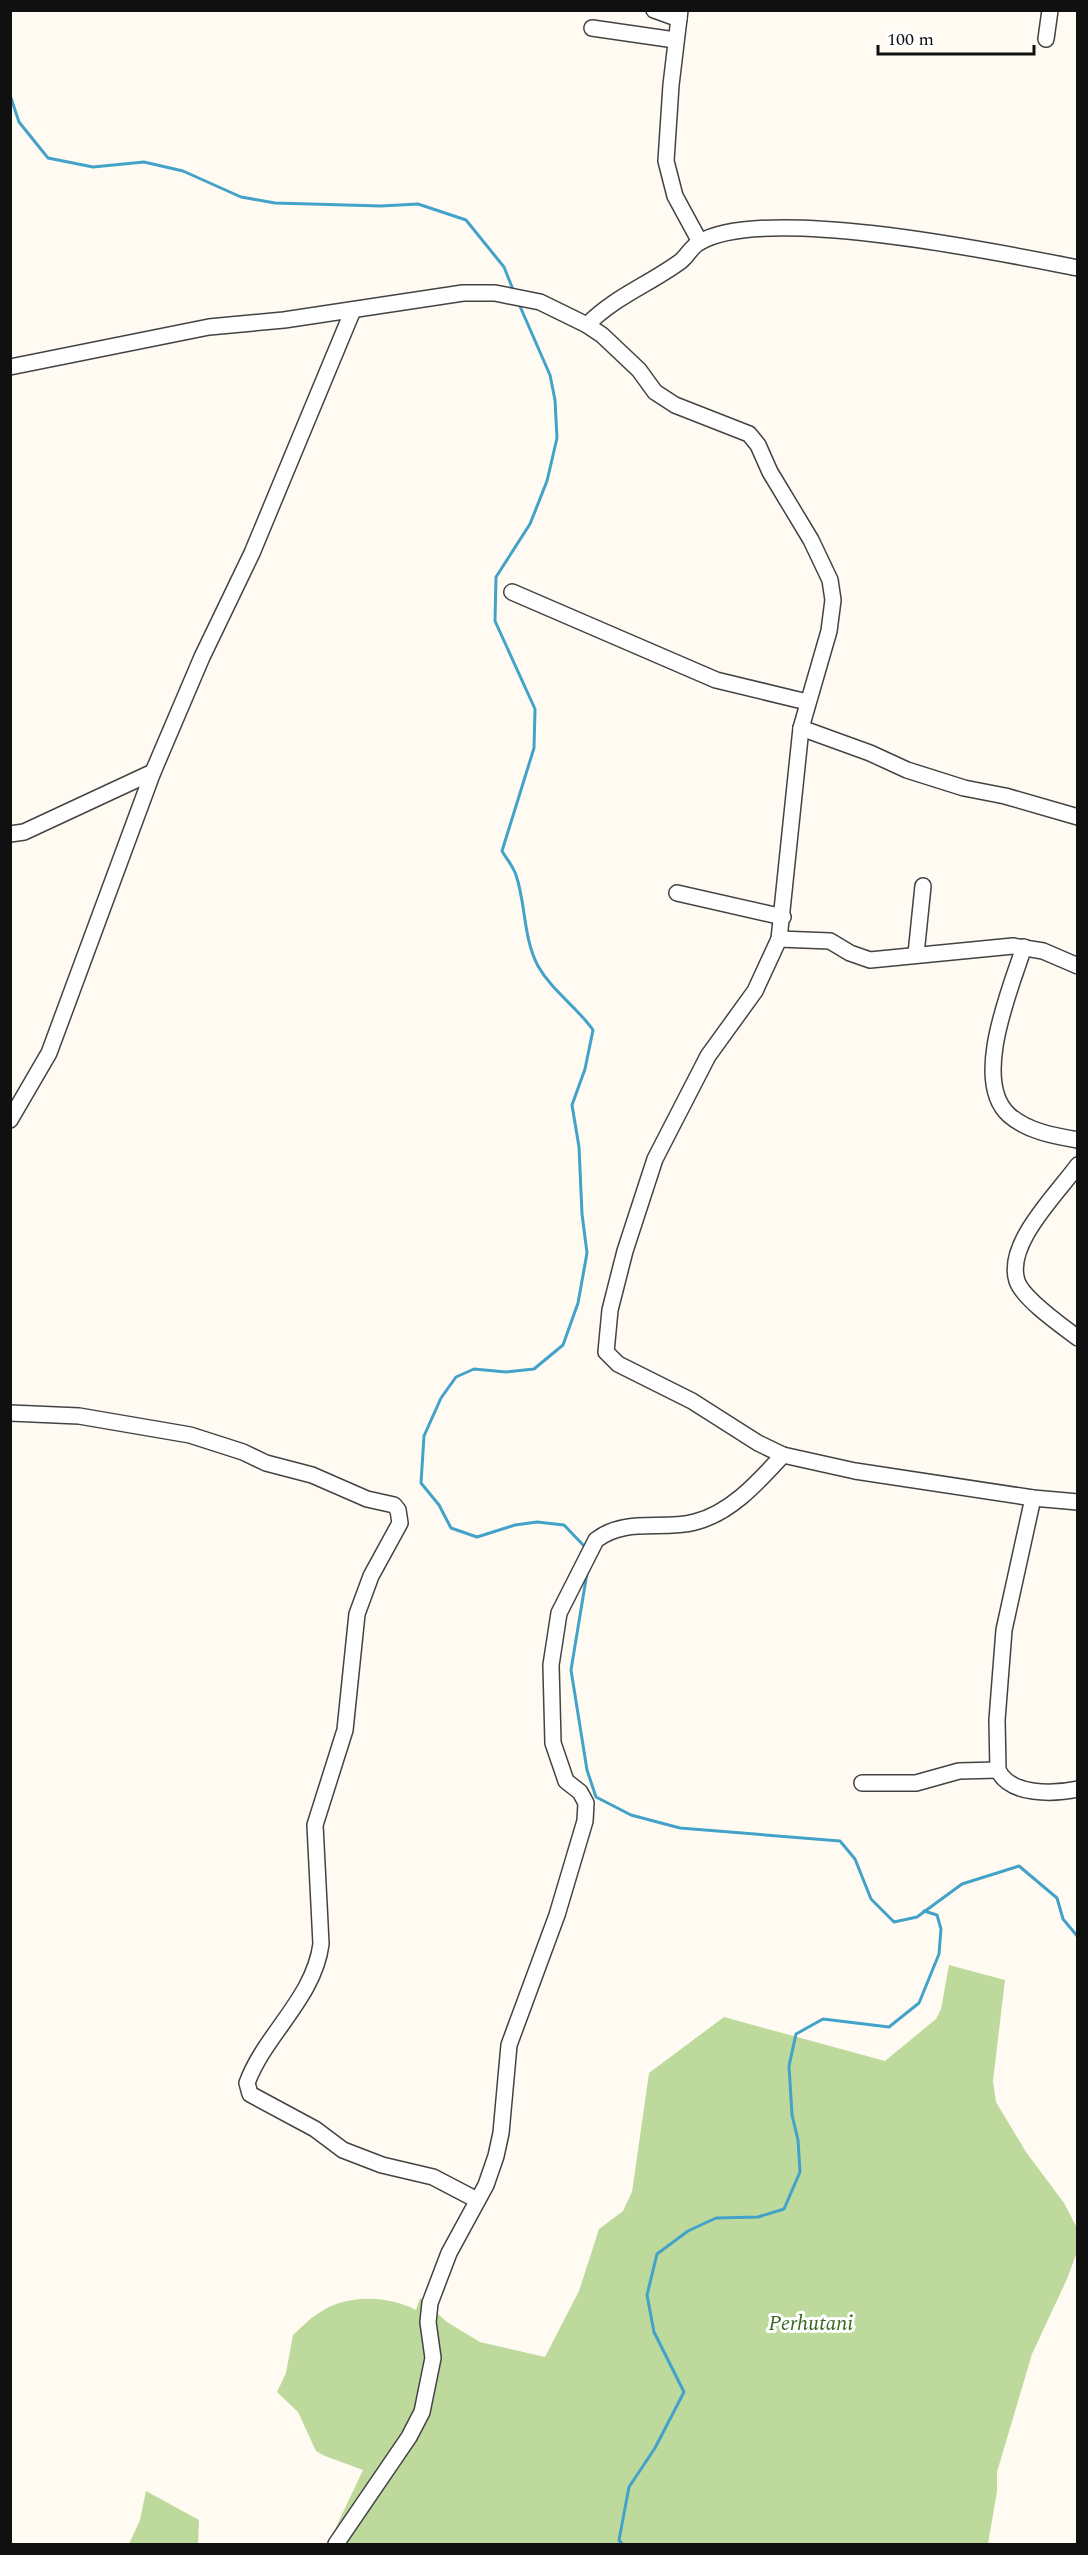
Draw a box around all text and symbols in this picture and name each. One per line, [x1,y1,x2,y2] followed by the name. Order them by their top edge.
[878,18,1034,56] scale bar
[887,26,934,53] text: 100 m
[769,2308,853,2340] park label: Perhutani

